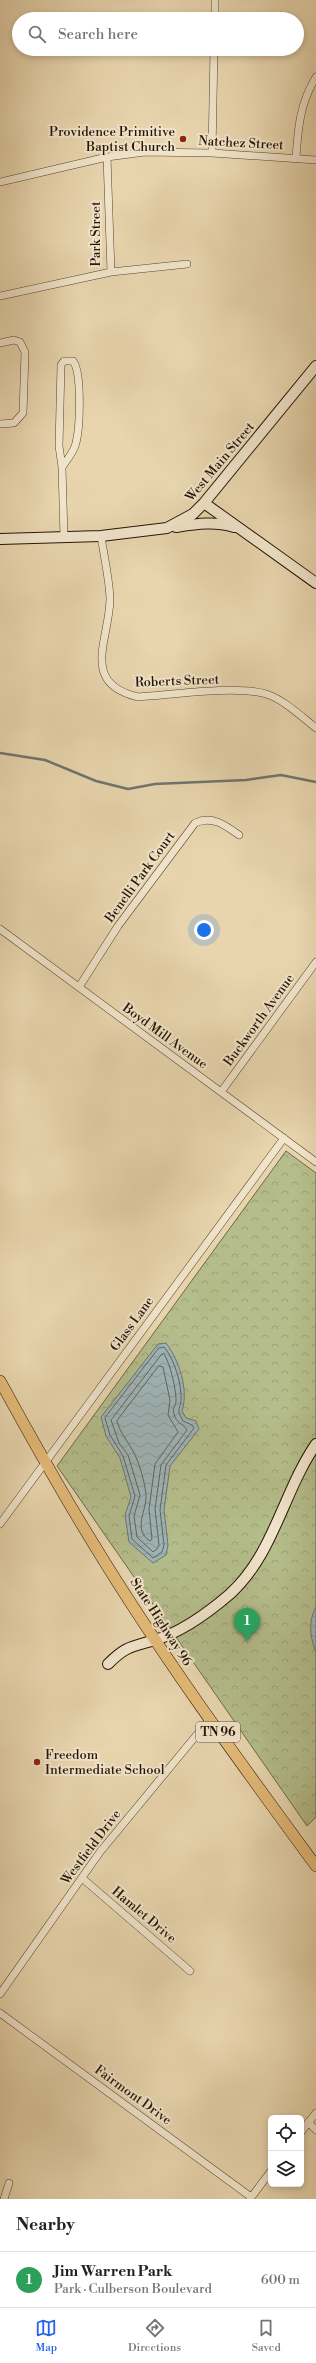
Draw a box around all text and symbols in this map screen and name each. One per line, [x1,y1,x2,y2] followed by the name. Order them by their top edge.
[12,12,304,56] search box
[26,23,48,45] icon: search
[58,25,138,44] text: Search here
[49,124,175,155] place label: Providence Primitive Baptist Church
[198,133,284,153] street label: Natchez Street
[178,134,188,144] marker: Providence Primitive Baptist Church
[88,201,104,267] street label: Park Street
[182,419,258,506] street label: West Main Street
[135,672,220,690] street label: Roberts Street
[101,828,179,926] street label: Benelli Park Court
[194,920,214,940] your location
[220,970,298,1070] street label: Buckworth Avenue
[118,999,211,1073] street label: Boyd Mill Avenue
[107,1293,157,1354] street label: Glass Lane
[127,1575,196,1669] street label: State Highway 96
[234,1608,260,1641] pin: 1
[196,1722,240,1742] road number: TN 96
[45,1747,165,1778] place label: Freedom Intermediate School
[32,1757,42,1767] marker: Freedom Intermediate School
[57,1806,125,1888] street label: Westfield Drive
[109,1883,180,1947] street label: Hamlet Drive
[91,2062,175,2129] street label: Fairmont Drive
[268,2115,304,2187] map controls
[268,2115,304,2151] button: locate
[268,2151,304,2187] button: layers
[16,2214,75,2236] text: Nearby
[54,2262,172,2281] text: Jim Warren Park
[26,2272,32,2288] text: 1
[261,2272,300,2288] text: 600 m
[54,2281,212,2297] text: Park · Culberson Boulevard
[35,2317,57,2355] tab: Map
[128,2317,181,2355] tab: Directions
[252,2317,281,2355] tab: Saved

